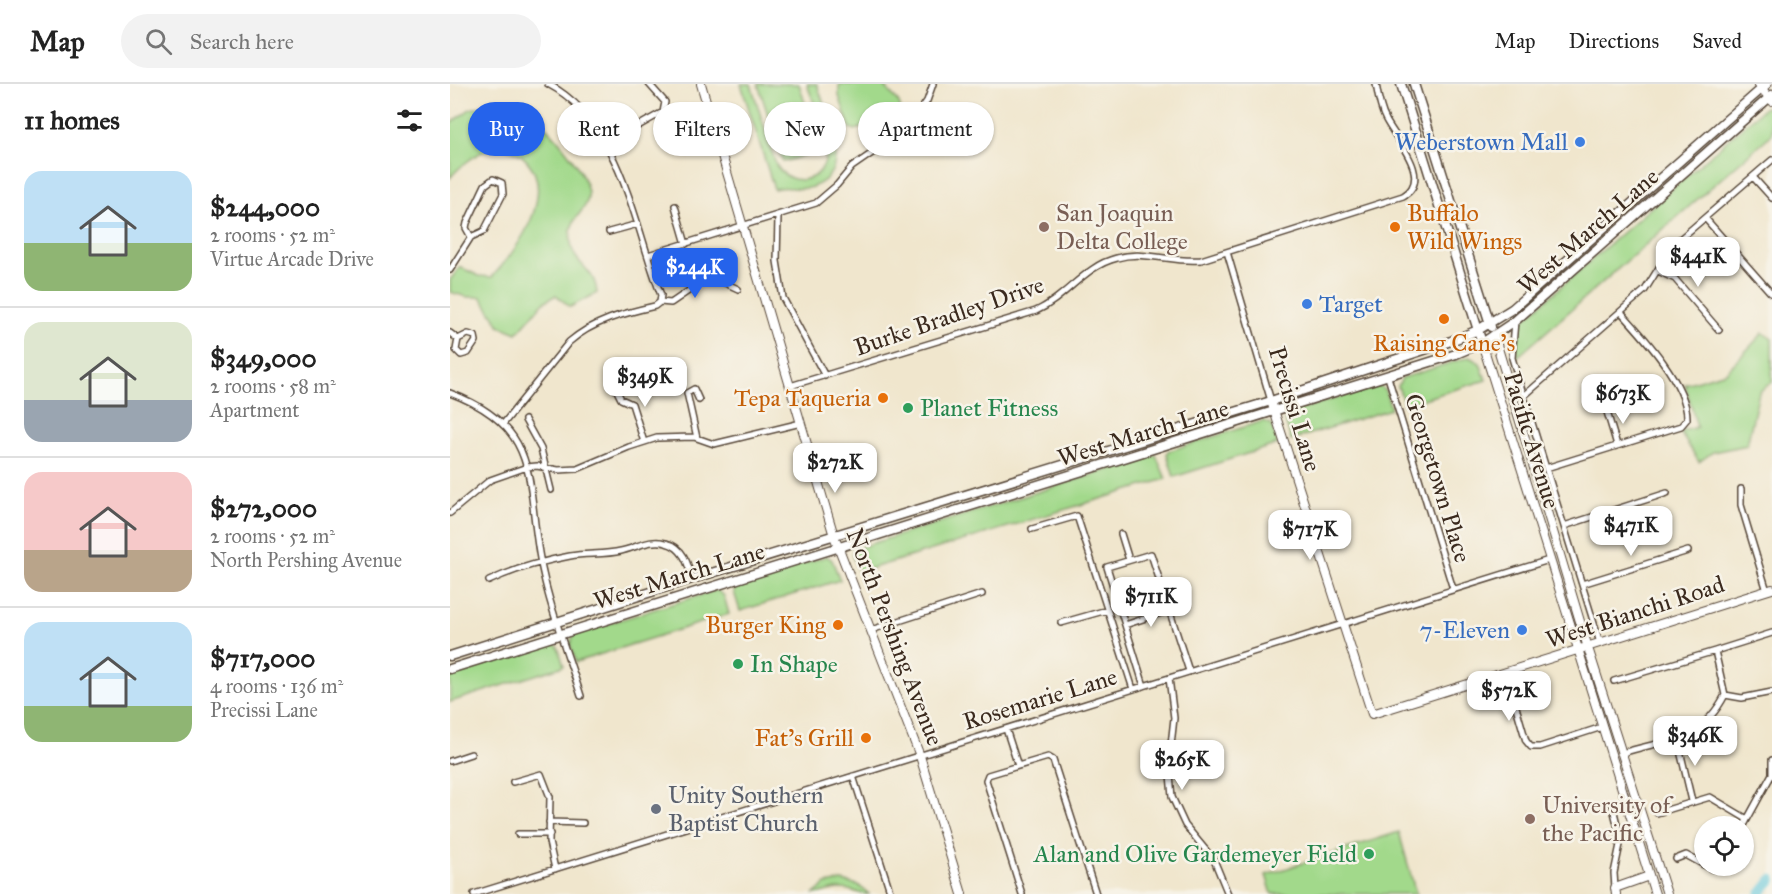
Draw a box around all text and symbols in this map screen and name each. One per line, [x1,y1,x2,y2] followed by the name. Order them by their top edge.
[121,14,541,68] search box
[30,24,85,59] text: Map
[142,25,175,58] icon: search
[190,28,294,55] text: Search here
[1495,28,1536,54] text: Map
[1569,28,1659,54] text: Directions
[1692,28,1742,54] text: Saved
[468,102,545,156] chip: Buy
[557,102,641,156] chip: Rent
[653,102,752,156] chip: Filters
[764,102,846,156] chip: New
[858,102,994,156] chip: Apartment
[24,104,120,136] text: 11 homes
[393,104,426,137] icon: filters
[1394,127,1568,157] place label: Weberstown Mall
[1573,135,1587,149] marker: Weberstown Mall
[1511,161,1665,301] street label: West March Lane
[210,191,320,223] text: $244,000
[72,195,144,267] icon: home
[1056,198,1188,256] place label: San Joaquin Delta College
[1407,198,1522,256] place label: Buffalo Wild Wings
[1037,220,1051,234] marker: San Joaquin Delta College
[1388,220,1402,234] marker: Buffalo Wild Wings
[210,223,335,247] text: 2 rooms · 52 m²
[1656,237,1740,288] pin: $441K
[1670,244,1726,268] text: $441K
[210,247,374,271] text: Virtue Arcade Drive
[653,248,737,299] pin: $244K
[666,255,724,279] text: $244K
[850,269,1048,363] street label: Burke Bradley Drive
[1319,289,1383,319] place label: Target
[1300,297,1314,311] marker: Target
[1437,312,1451,326] marker: Raising Cane's
[1373,328,1515,358] place label: Raising Cane's
[210,342,317,374] text: $349,000
[1262,343,1328,475] street label: Precissi Lane
[72,346,144,418] icon: home
[603,357,687,408] pin: $349K
[617,364,673,388] text: $349K
[1497,368,1567,512] street label: Pacific Avenue
[210,374,336,398] text: 2 rooms · 58 m²
[1581,374,1665,425] pin: $673K
[1595,381,1651,405] text: $673K
[734,383,872,413] place label: Tepa Taqueria
[1398,390,1478,566] street label: Georgetown Place
[876,391,890,405] marker: Tepa Taqueria
[920,393,1058,423] place label: Planet Fitness
[1054,393,1232,473] street label: West March Lane
[210,398,299,422] text: Apartment
[901,401,915,415] marker: Planet Fitness
[793,443,877,494] pin: $272K
[807,450,863,474] text: $272K
[210,492,317,524] text: $272,000
[72,496,144,568] icon: home
[1589,506,1673,557] pin: $471K
[1268,510,1352,561] pin: $717K
[1603,513,1659,537] text: $471K
[1282,517,1338,541] text: $717K
[210,524,335,548] text: 2 rooms · 52 m²
[840,524,950,750] street label: North Pershing Avenue
[590,536,768,616] street label: West March Lane
[210,548,402,572] text: North Pershing Avenue
[1542,569,1728,655] street label: West Bianchi Road
[1109,577,1193,628] pin: $711K
[1125,584,1177,608] text: $711K
[705,610,827,640] place label: Burger King
[1420,615,1510,645] place label: 7-Eleven
[831,618,845,632] marker: Burger King
[1515,623,1529,637] marker: 7-Eleven
[210,642,315,674] text: $717,000
[72,646,144,718] icon: home
[750,649,838,679] place label: In Shape
[731,657,745,671] marker: In Shape
[959,661,1121,737] street label: Rosemarie Lane
[1467,671,1551,722] pin: $572K
[210,674,343,698] text: 4 rooms · 136 m²
[1481,678,1537,702] text: $572K
[210,698,318,722] text: Precissi Lane
[1653,716,1737,767] pin: $346K
[754,723,855,753] place label: Fat's Grill
[1667,723,1723,747] text: $346K
[859,731,873,745] marker: Fat's Grill
[1140,740,1224,791] pin: $265K
[1154,747,1210,771] text: $265K
[668,780,823,838] place label: Unity Southern Baptist Church
[1542,790,1674,848] place label: University of the Pacific
[649,802,663,816] marker: Unity Southern Baptist Church
[1523,812,1537,826] marker: University of the Pacific
[1694,816,1754,876] map controls
[1694,816,1754,876] button: locate
[1033,839,1357,869] place label: Alan and Olive Gardemeyer Field
[1362,847,1376,861] marker: Alan and Olive Gardemeyer Field

